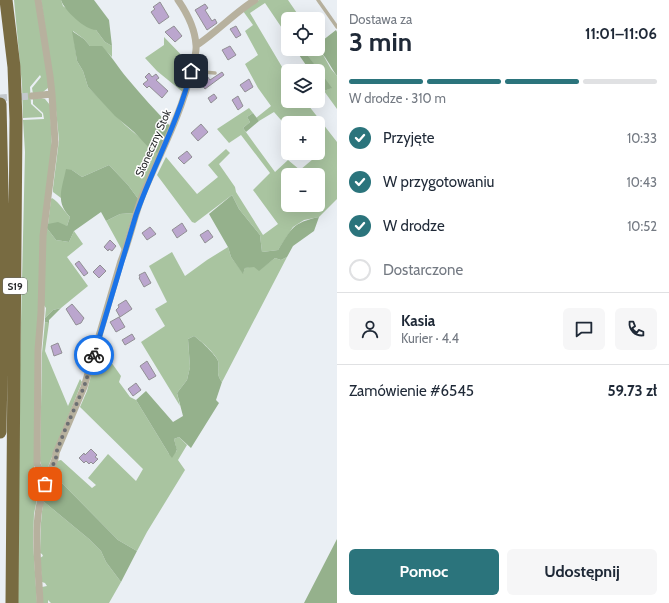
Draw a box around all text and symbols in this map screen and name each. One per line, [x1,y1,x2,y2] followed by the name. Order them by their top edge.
[349,11,412,27] text: Dostawa za
[281,12,325,212] map controls
[281,12,325,56] button: locate
[585,25,657,43] text: 11:01–11:06
[349,26,412,58] text: 3 min
[174,54,208,88] pin
[180,60,202,82] icon: home
[281,64,325,108] button: layers
[349,90,446,106] text: W drodze · 310 m
[132,107,174,179] street label: Słoneczny Stok
[281,116,325,160] button: +
[349,127,371,149] icon: check
[383,129,434,147] text: Przyjęte
[627,130,657,146] text: 10:33
[281,168,325,212] button: −
[349,171,371,193] icon: check
[383,173,494,191] text: W przygotowaniu
[626,174,657,190] text: 10:43
[349,215,371,237] icon: check
[383,217,445,235] text: W drodze
[627,218,657,234] text: 10:52
[383,261,463,279] text: Dostarczone
[3,278,27,294] road number: S19
[349,308,391,350] button: person
[563,308,605,350] button: chat
[615,308,657,350] button: phone
[401,312,435,330] text: Kasia
[401,330,459,346] text: Kurier · 4.4
[74,335,114,375] courier
[83,344,105,366] icon: bike
[349,382,474,400] text: Zamówienie #6545
[607,382,657,400] text: 59.73 zł
[28,467,62,501] pin
[34,473,56,495] icon: bag
[349,549,499,595] button: Pomoc
[507,549,657,595] button: Udostępnij

